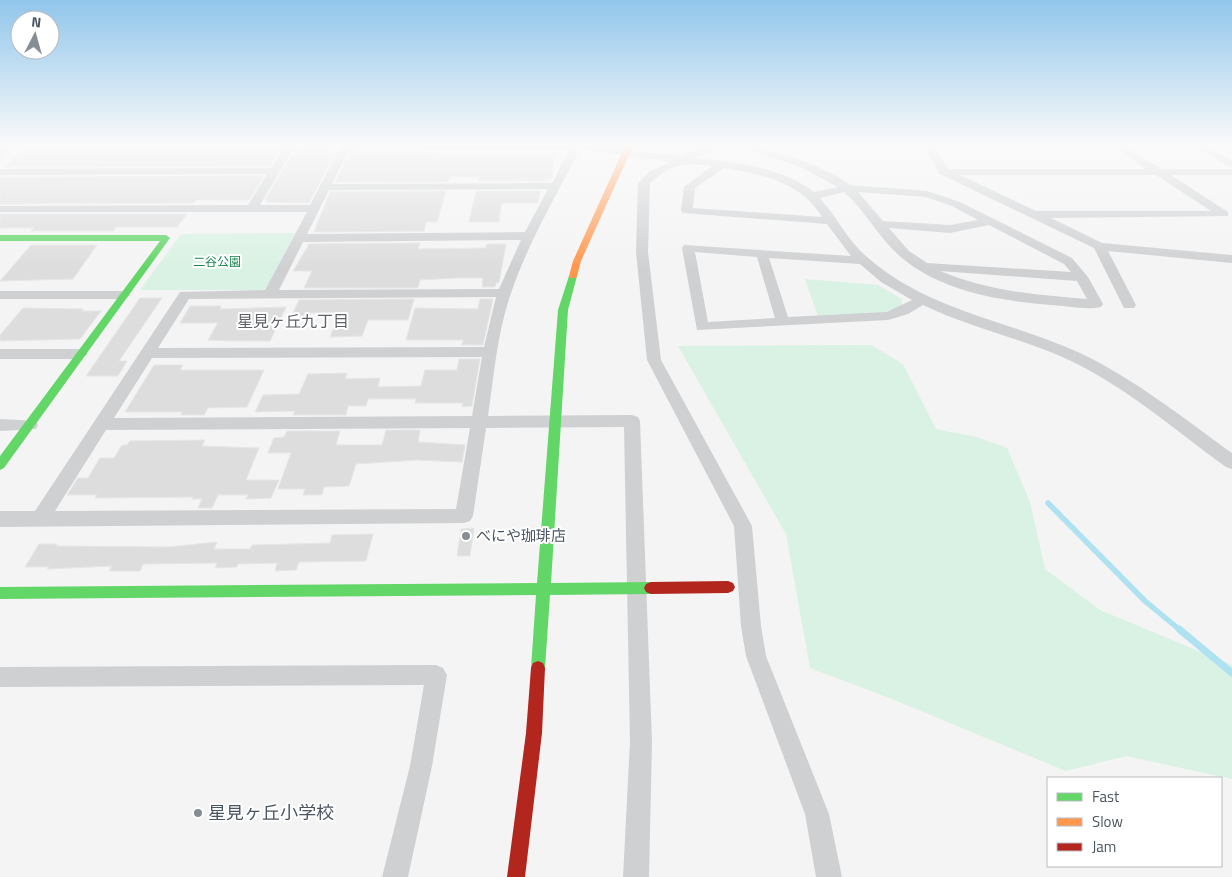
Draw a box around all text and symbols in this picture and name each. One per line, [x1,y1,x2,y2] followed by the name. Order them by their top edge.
[10,10,60,60] north arrow
[30,11,42,33] text: N
[193,252,241,271] park label: 二谷公園
[237,309,349,333] district label: 星見ヶ丘九丁目
[476,524,566,547] place label: べにや珈琲店
[460,530,472,542] marker: べにや珈琲店
[1047,777,1222,867] legend
[1092,785,1120,808] text: Fast
[208,799,334,826] place label: 星見ヶ丘小学校
[192,807,204,819] marker: 星見ヶ丘小学校
[1092,810,1123,833] text: Slow
[1092,835,1116,858] text: Jam

